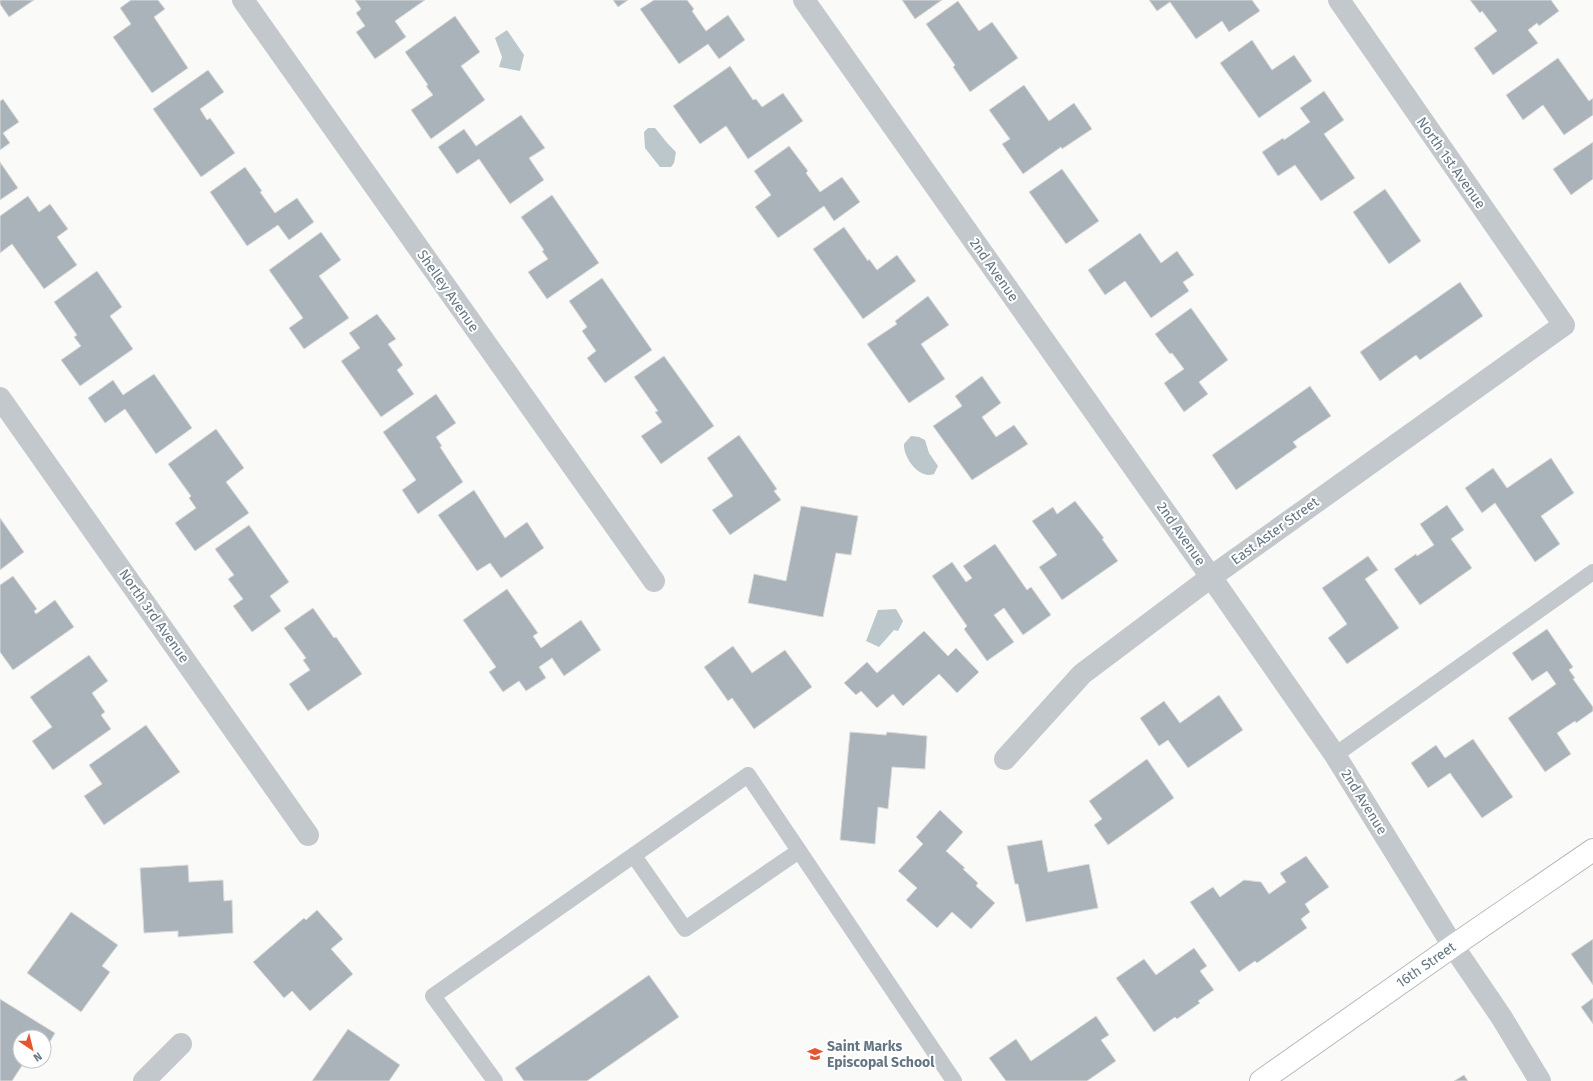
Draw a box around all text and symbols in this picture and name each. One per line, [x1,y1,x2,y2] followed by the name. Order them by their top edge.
[1413,114,1489,212] street label: North 1st Avenue
[966,235,1022,305] street label: 2nd Avenue
[413,247,483,335] street label: Shelley Avenue
[1228,493,1323,569] street label: East Aster Street
[1153,499,1209,569] street label: 2nd Avenue
[115,566,193,666] street label: North 3rd Avenue
[1337,766,1391,838] street label: 2nd Avenue
[1393,938,1460,992] street label: 16th Street
[12,1029,52,1069] north arrow
[827,1038,935,1071] place label: Saint Marks Episcopal School
[806,1045,824,1063] school or university icon: Saint Marks Episcopal School
[31,1049,44,1064] text: N

